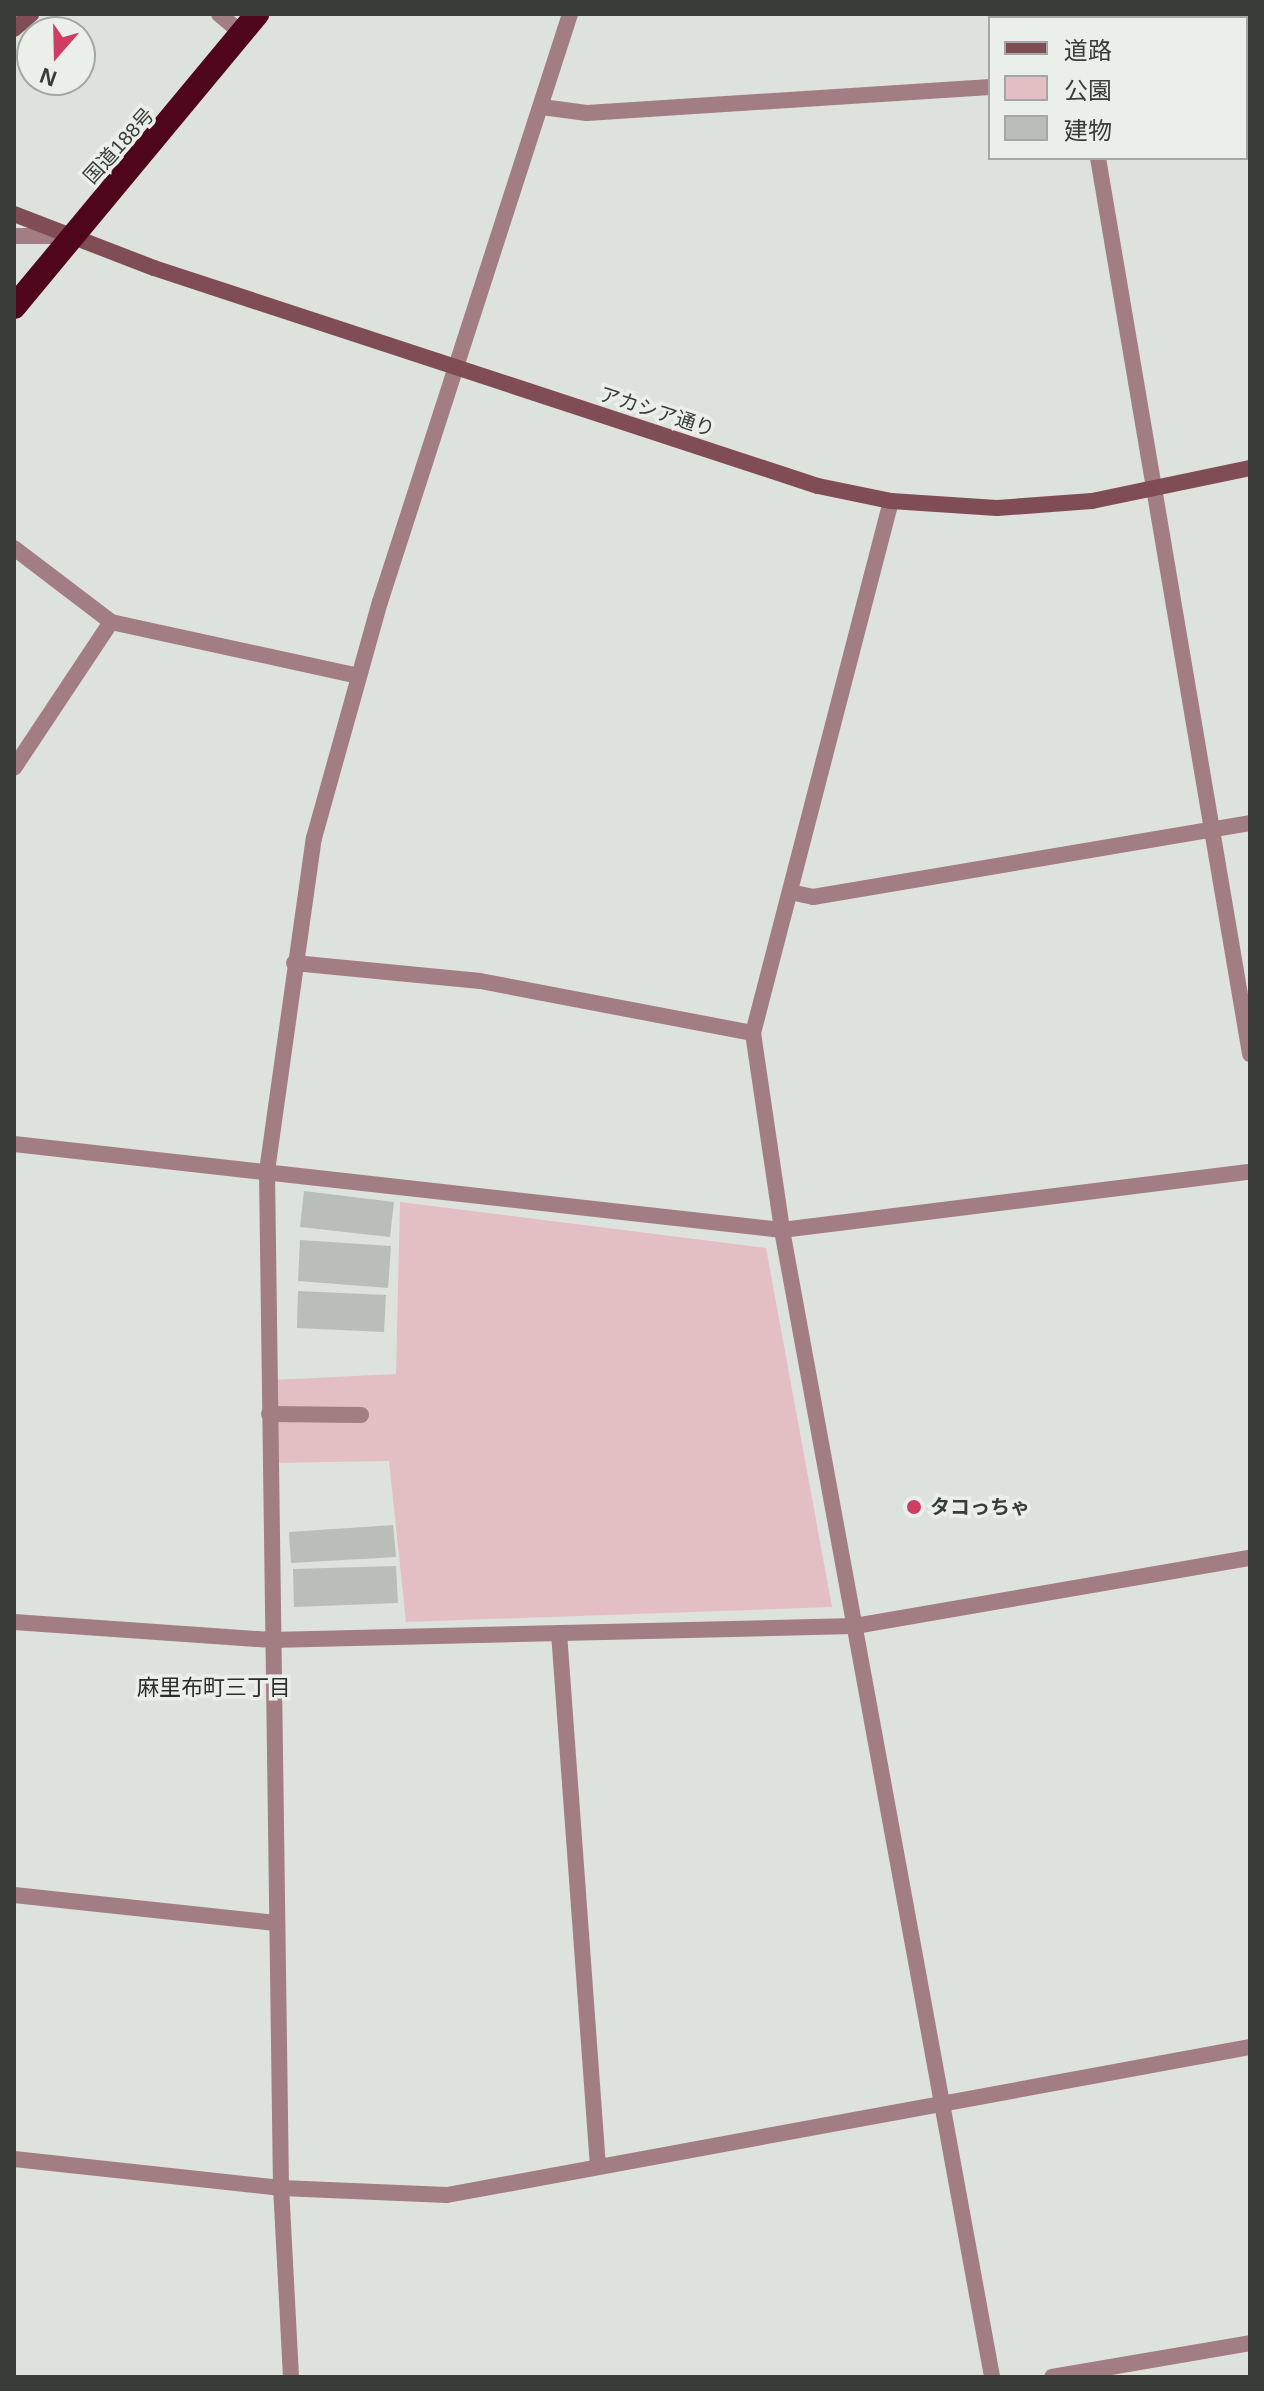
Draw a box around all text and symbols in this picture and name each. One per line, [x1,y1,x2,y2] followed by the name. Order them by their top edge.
[16,16,96,96] north arrow
[988,16,1248,160] legend
[1064,37,1112,64] text: 道路
[37,63,60,92] text: N
[1064,77,1112,104] text: 公園
[79,103,159,189] street label: 国道188号
[1064,117,1112,144] text: 建物
[596,382,718,442] street label: アカシア通り
[930,1495,1030,1519] place label: タコっちゃ
[905,1498,923,1516] marker: タコっちゃ
[137,1675,291,1701] district label: 麻里布町三丁目

